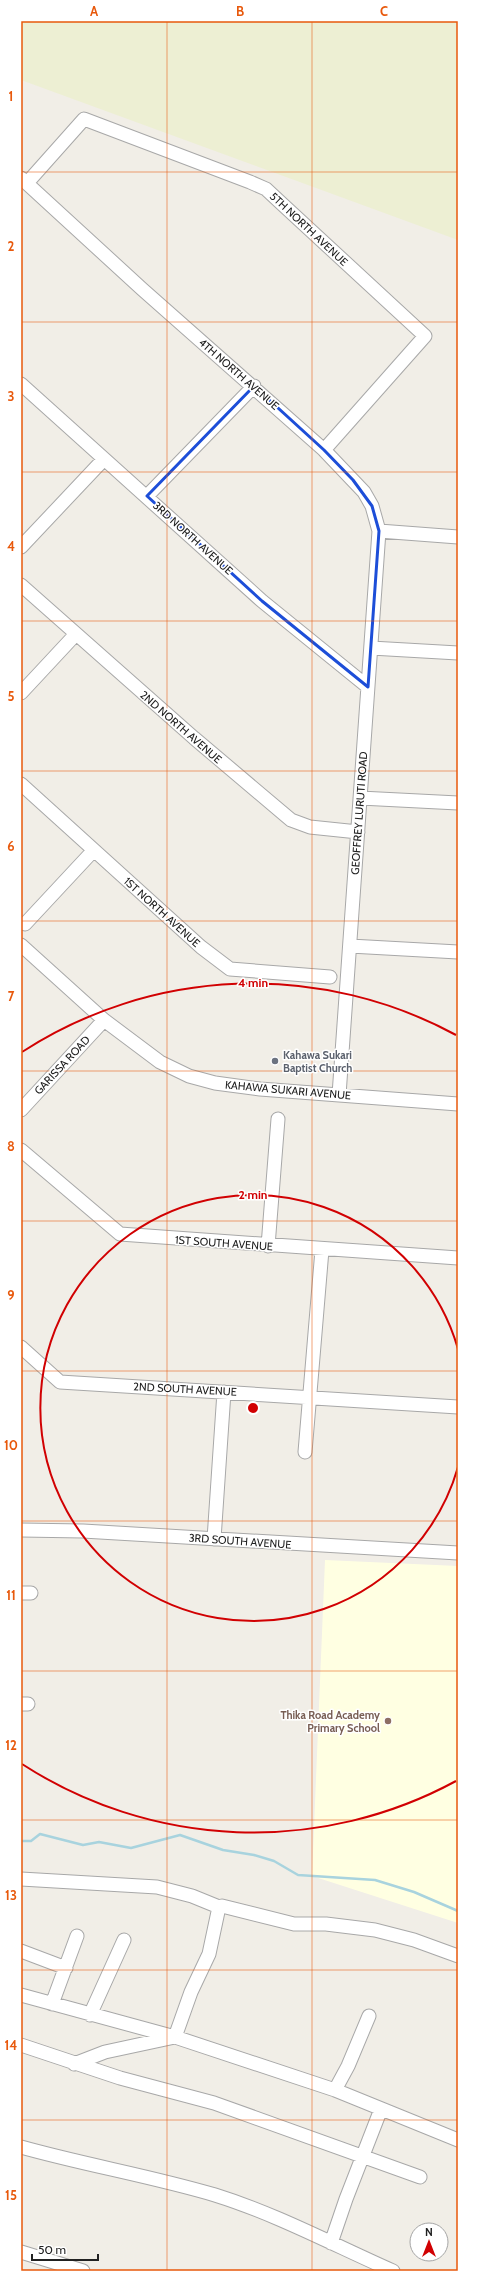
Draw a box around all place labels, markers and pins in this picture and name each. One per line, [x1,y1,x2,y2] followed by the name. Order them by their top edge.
[283,1048,352,1075] place label: Kahawa Sukari Baptist Church
[270,1056,280,1066] marker: Kahawa Sukari Baptist Church
[246,1401,260,1415] centre of rings
[280,1708,380,1735] place label: Thika Road Academy Primary School
[383,1716,393,1726] marker: Thika Road Academy Primary School

